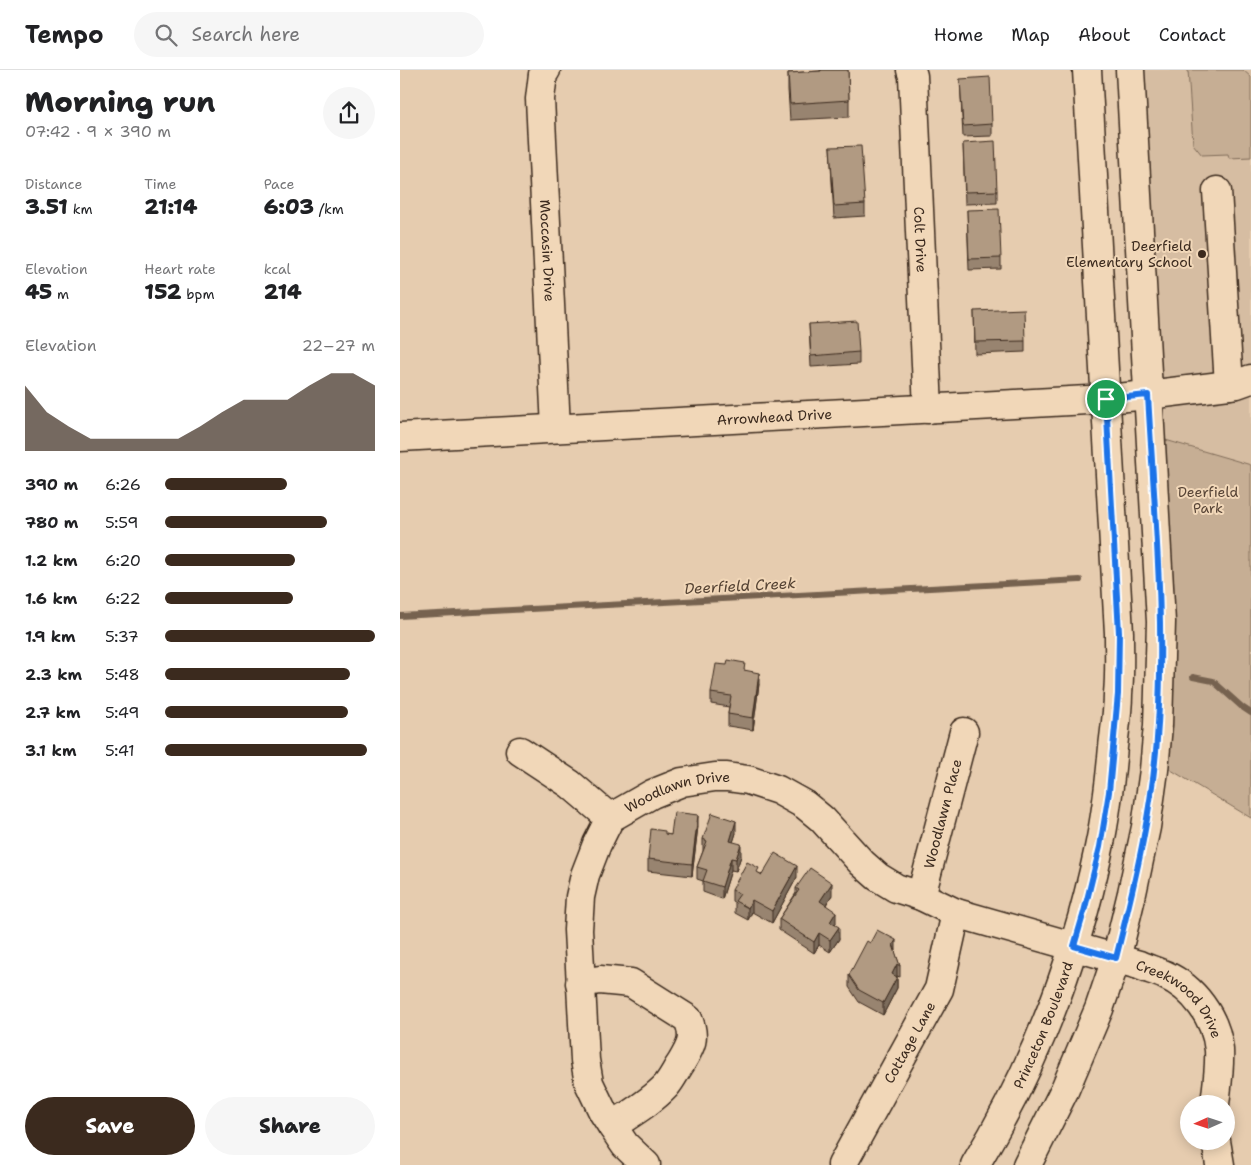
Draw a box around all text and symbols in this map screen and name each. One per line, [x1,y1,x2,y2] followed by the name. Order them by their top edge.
[134,12,484,57] search box
[25,19,104,51] text: Tempo
[152,21,180,49] icon: search
[192,22,300,47] text: Search here
[934,23,983,47] text: Home
[1011,23,1050,47] text: Map
[1078,23,1131,47] text: About
[1159,23,1226,47] text: Contact
[25,83,215,121] text: Morning run
[323,87,375,139] button: share
[25,121,171,142] text: 07:42 · 9 × 390 m
[25,175,82,193] text: Distance
[144,175,176,193] text: Time
[264,175,294,193] text: Pace
[25,193,68,221] text: 3.51
[144,193,197,221] text: 21:14
[264,193,314,221] text: 6:03
[536,199,559,302] street label: Moccasin Drive
[68,200,93,218] text: km
[314,200,344,218] text: /km
[910,206,931,273] street label: Colt Drive
[1066,237,1193,271] place label: Deerfield Elementary School
[1196,248,1208,260] marker: Deerfield Elementary School
[25,260,88,278] text: Elevation
[144,260,216,278] text: Heart rate
[264,260,291,278] text: kcal
[25,278,52,306] text: 45
[144,278,182,306] text: 152
[264,278,302,306] text: 214
[52,285,69,303] text: m
[182,285,214,303] text: bpm
[25,335,97,356] text: Elevation
[302,335,375,356] text: 22–27 m
[1085,378,1127,420] pin
[1092,385,1120,413] icon: arrive
[716,405,833,429] street label: Arrowhead Drive
[25,474,78,495] text: 390 m
[105,474,141,495] text: 6:26
[1178,483,1238,517] park label: Deerfield Park
[25,512,78,533] text: 780 m
[105,512,139,533] text: 5:59
[25,550,78,571] text: 1.2 km
[105,550,141,571] text: 6:20
[684,573,797,599] water label: Deerfield Creek
[25,588,77,609] text: 1.6 km
[105,588,141,609] text: 6:22
[25,626,76,647] text: 1.9 km
[105,626,139,647] text: 5:37
[25,664,82,685] text: 2.3 km
[105,664,140,685] text: 5:48
[25,702,80,723] text: 2.7 km
[105,702,139,723] text: 5:49
[25,740,76,761] text: 3.1 km
[105,740,135,761] text: 5:41
[920,757,966,870] street label: Woodlawn Place
[621,768,730,817] street label: Woodlawn Drive
[1133,956,1226,1040] street label: Creekwood Drive
[1009,959,1077,1092] street label: Princeton Boulevard
[880,998,939,1086] street label: Cottage Lane
[1180,1095,1235,1150] north arrow
[1180,1095,1235,1150] map controls
[25,1097,195,1155] button: Save
[205,1097,375,1155] button: Share

